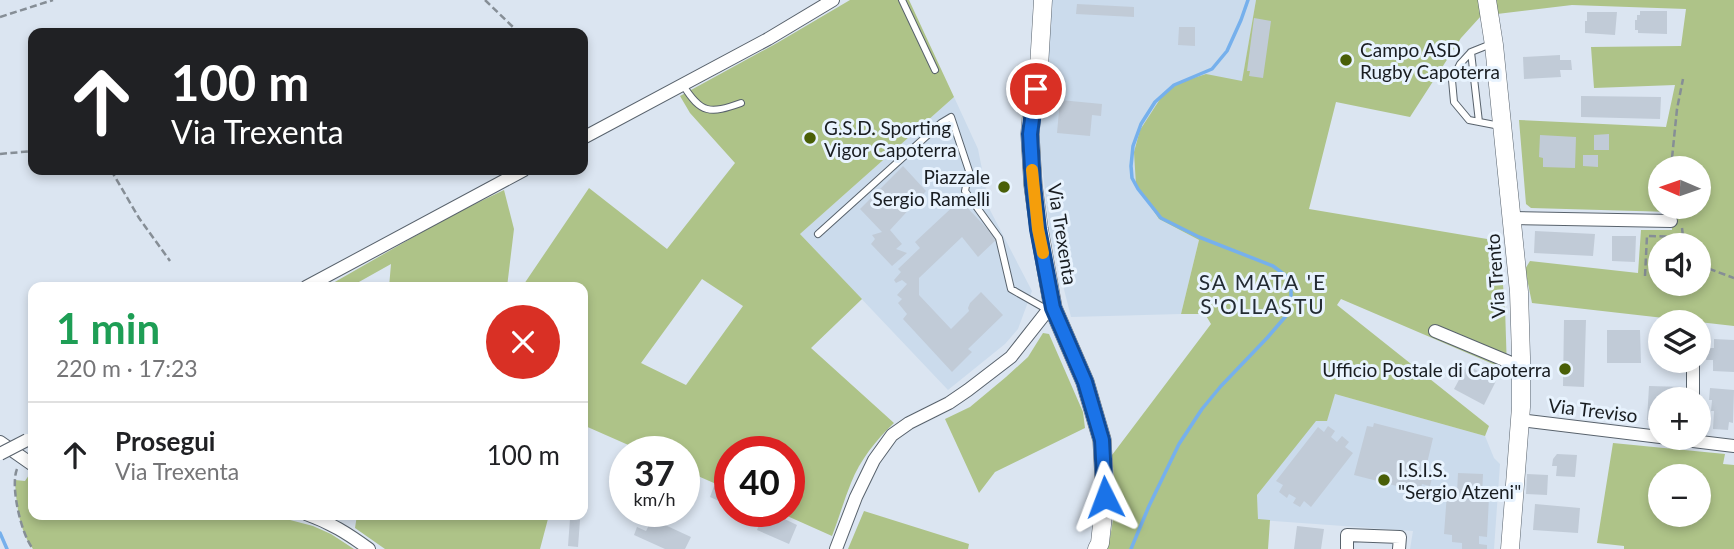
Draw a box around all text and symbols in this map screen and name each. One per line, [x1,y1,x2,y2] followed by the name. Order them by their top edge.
[1360,38,1500,83] place label: Campo ASD Rugby Capoterra
[1338,52,1354,68] marker: Campo ASD Rugby Capoterra
[171,53,309,111] text: 100 m
[56,56,147,147] icon: ahead
[1006,59,1066,119] pin
[1017,70,1055,108] icon: arrive
[171,112,344,151] text: Via Trexenta
[824,116,957,161] place label: G.S.D. Sporting Vigor Capoterra
[802,130,818,146] marker: G.S.D. Sporting Vigor Capoterra
[1648,156,1712,219] north arrow
[1648,156,1711,527] map controls
[873,165,990,210] place label: Piazzale Sergio Ramelli
[996,179,1012,195] marker: Piazzale Sergio Ramelli
[1044,182,1082,286] street label: Via Trexenta
[1481,233,1509,319] street label: Via Trento
[1648,233,1711,296] button: sound
[1199,269,1327,318] district label: SA MATA 'E S'OLLASTU
[56,303,160,353] text: 1 min
[486,305,560,379] button: close
[1648,310,1711,373] button: layers
[56,354,198,382] text: 220 m · 17:23
[1322,358,1551,381] place label: Ufficio Postale di Capoterra
[1557,361,1573,377] marker: Ufficio Postale di Capoterra
[1648,387,1711,450] button: +
[1547,393,1639,427] street label: Via Treviso
[115,425,215,457] text: Prosegui
[56,436,94,474] icon: ahead
[714,436,805,527] speed limit sign: 40
[487,439,560,471] text: 100 m
[634,451,675,493] text: 37
[115,457,239,485] text: Via Trexenta
[1398,458,1521,503] place label: I.S.I.S. "Sergio Atzeni"
[1068,460,1142,534] position arrow
[1648,464,1711,527] button: −
[1376,472,1392,488] marker: I.S.I.S. "Sergio Atzeni"
[633,488,676,510] text: km/h

